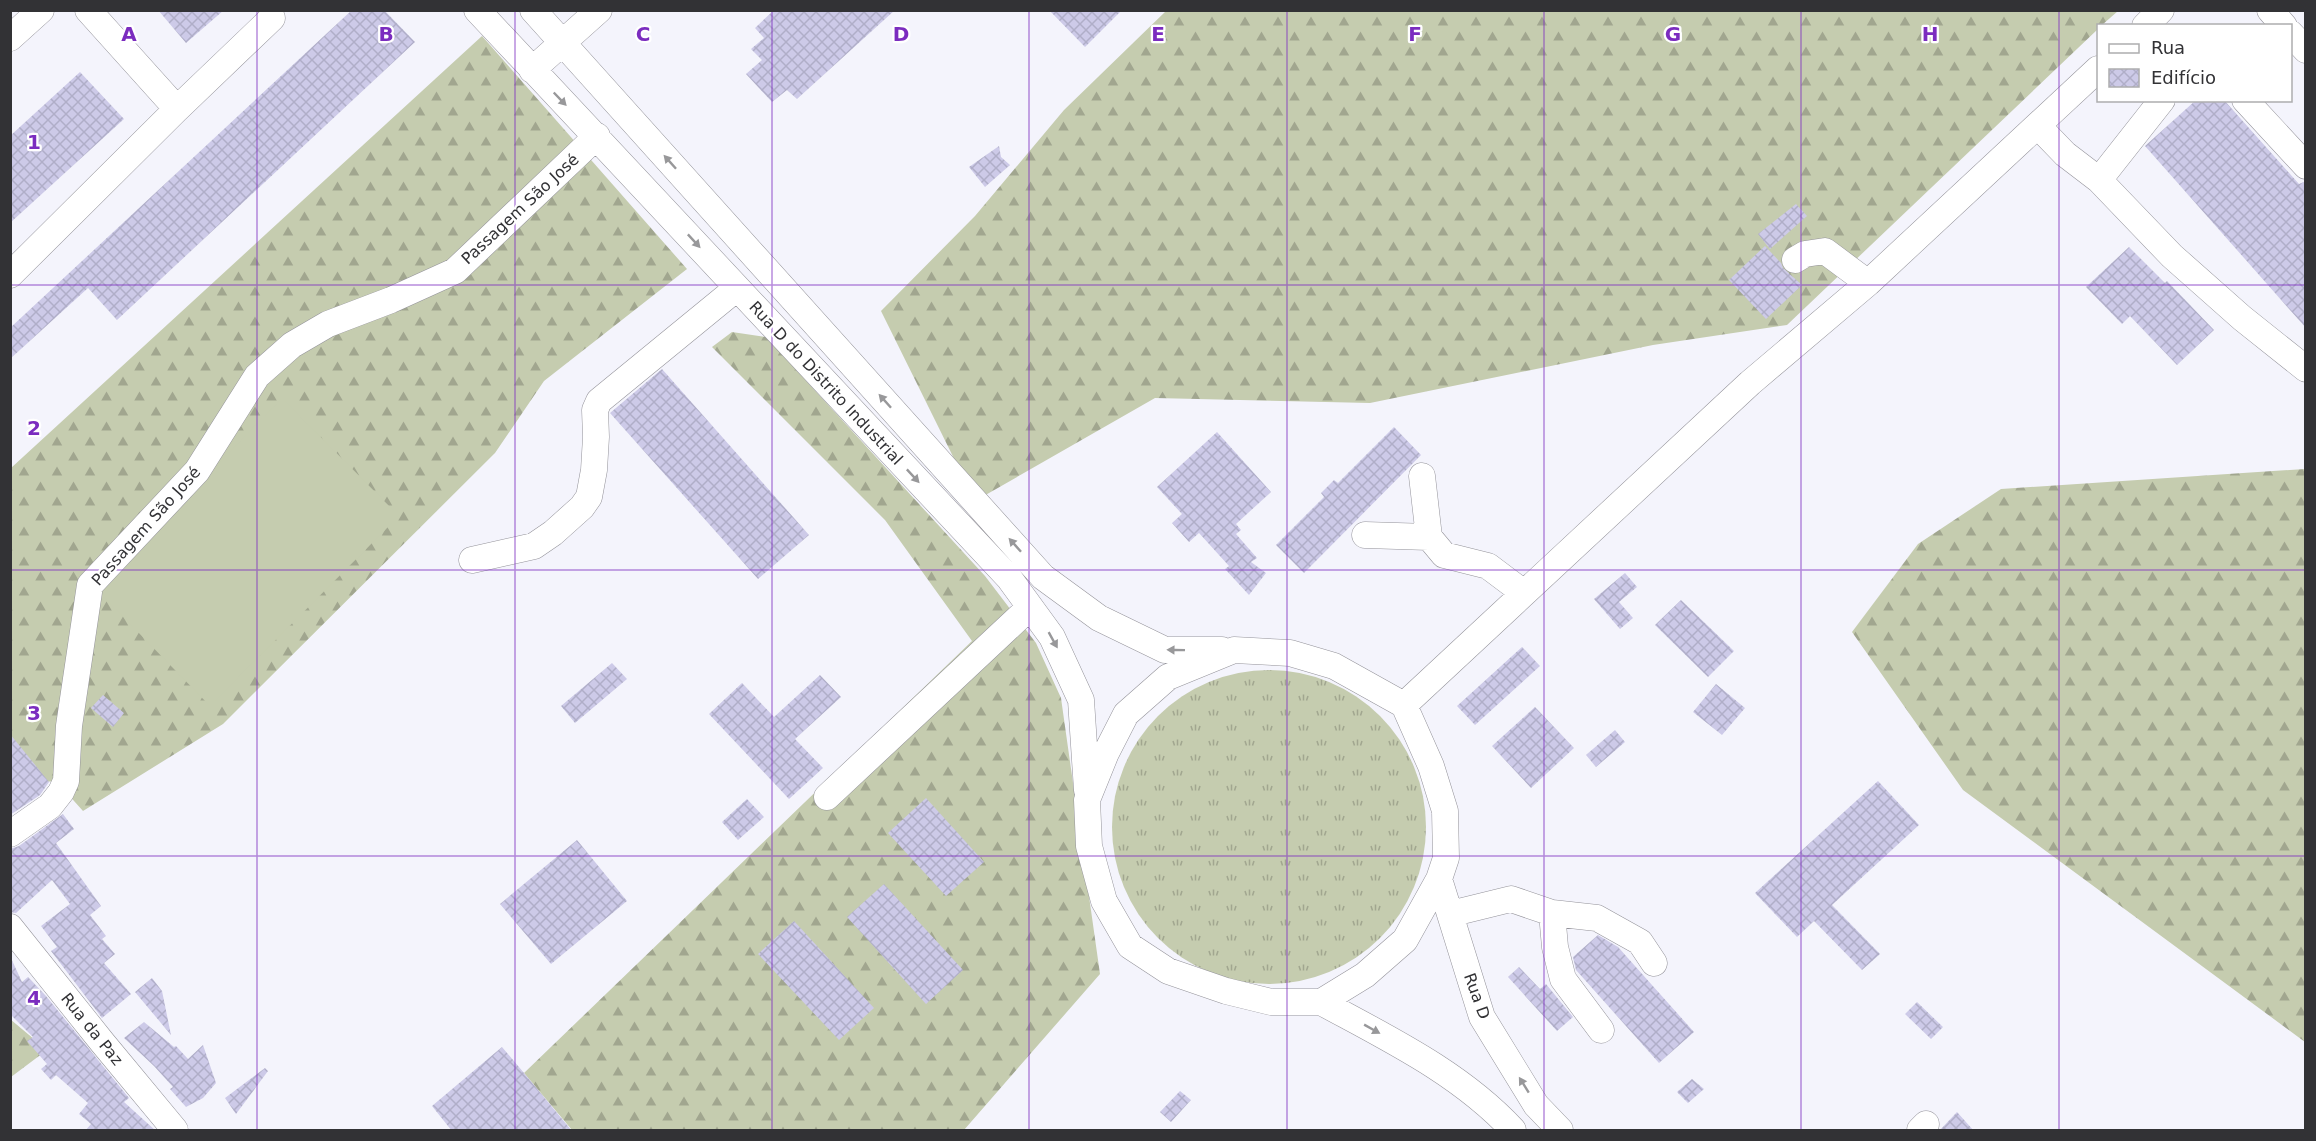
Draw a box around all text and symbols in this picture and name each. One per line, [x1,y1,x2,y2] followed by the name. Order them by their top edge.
[121,22,137,46] text: A
[378,22,394,46] text: B
[636,22,650,46] text: C
[893,22,909,46] text: D
[1151,22,1165,46] text: E
[1408,22,1422,46] text: F
[1665,22,1681,46] text: G
[1922,22,1938,46] text: H
[2097,24,2292,102] legend
[2151,37,2185,58] text: Rua
[2151,67,2216,88] text: Edifício
[553,92,567,106] one-way arrow
[27,130,41,154] text: 1
[457,150,583,268] street label: Passagem São José
[664,155,677,170] one-way arrow
[687,234,701,249] one-way arrow
[745,297,907,469] street label: Rua D do Distrito Industrial
[878,393,892,408] one-way arrow
[27,416,41,440] text: 2
[88,463,204,589] street label: Passagem São José
[906,468,920,483] one-way arrow
[1008,538,1022,553] one-way arrow
[1048,631,1058,648] one-way arrow
[1166,645,1185,655] one-way arrow
[27,701,41,725] text: 3
[1460,970,1494,1022] street label: Rua D
[27,986,41,1010] text: 4
[57,989,127,1069] street label: Rua da Paz
[1364,1024,1380,1035] one-way arrow
[1518,1077,1529,1093] one-way arrow

